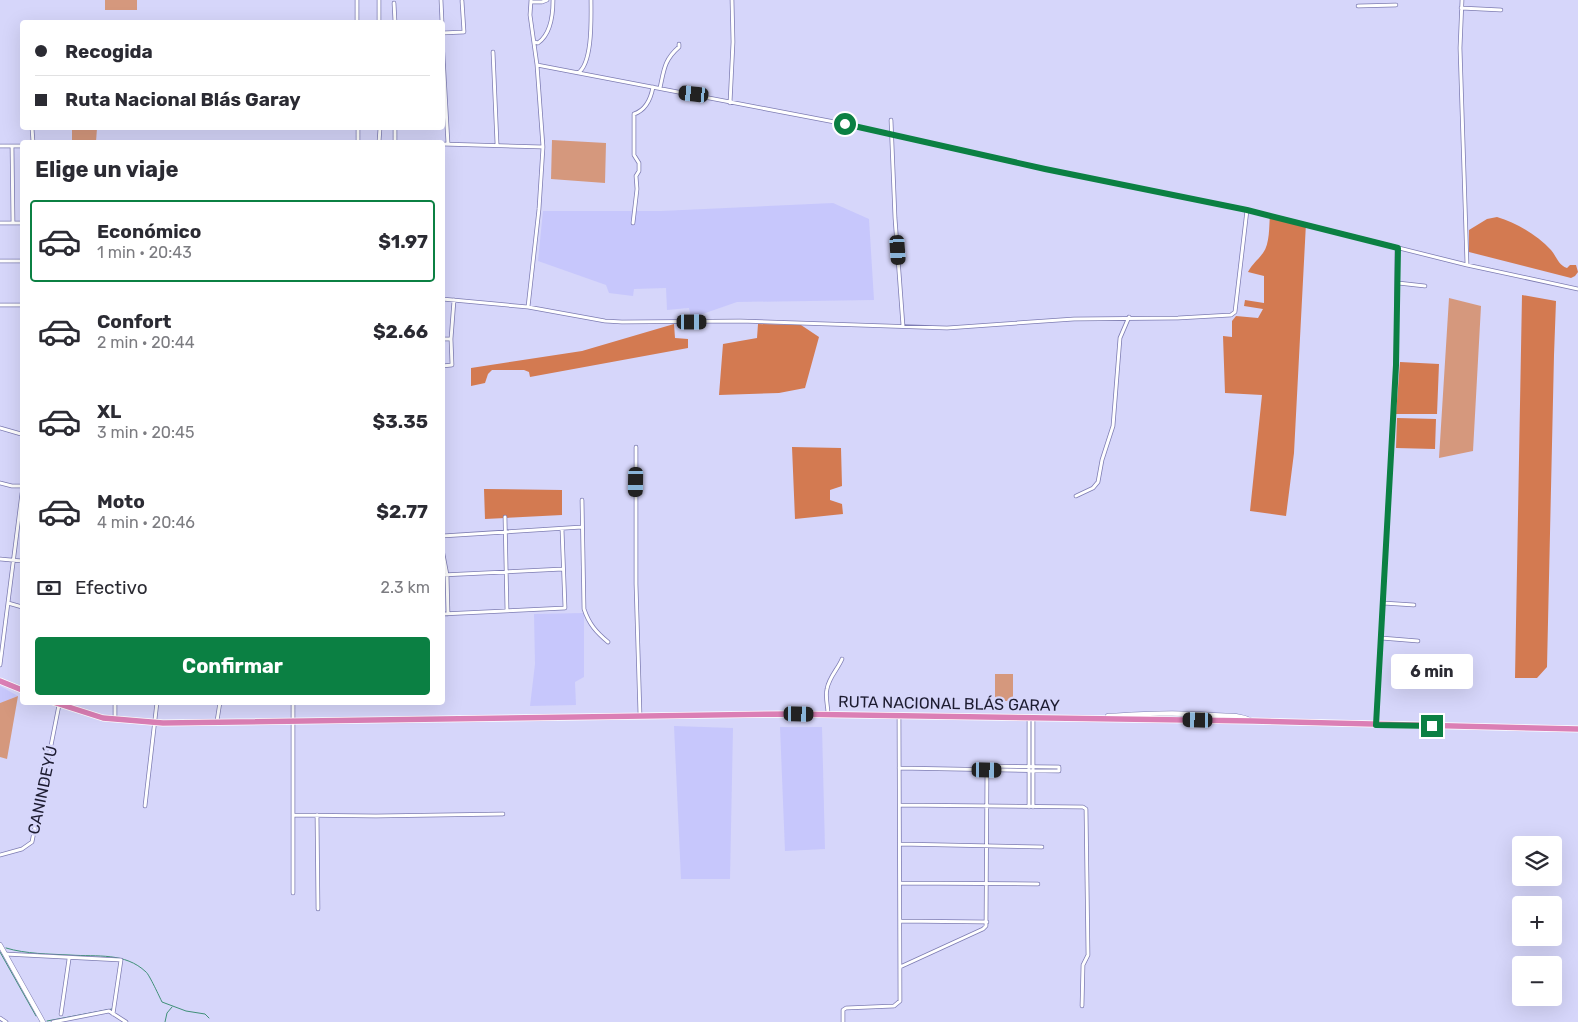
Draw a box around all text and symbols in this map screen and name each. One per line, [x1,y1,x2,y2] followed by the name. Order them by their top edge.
[65,40,153,63] text: Recogida
[678,85,709,103] car
[65,88,301,111] text: Ruta Nacional Blás Garay
[834,113,856,135] route start
[35,156,179,183] text: Elige un viaje
[37,219,82,264] icon: car
[97,220,201,243] text: Económico
[378,230,428,253] text: $1.97
[889,235,906,265] car
[97,243,192,262] text: 1 min · 20:43
[37,309,82,354] icon: car
[97,310,171,333] text: Confort
[677,315,707,330] car
[373,320,428,343] text: $2.66
[97,333,195,352] text: 2 min · 20:44
[37,399,82,444] icon: car
[97,400,121,423] text: XL
[373,410,428,433] text: $3.35
[97,423,195,442] text: 3 min · 20:45
[628,467,643,497] car
[37,489,82,534] icon: car
[97,490,145,513] text: Moto
[376,500,428,523] text: $2.77
[97,513,195,532] text: 4 min · 20:46
[35,574,63,602] icon: cash
[75,576,148,599] text: Efectivo
[381,578,430,597] text: 2.3 km
[35,637,430,695] button: Confirmar
[1391,654,1473,688] callout: 6 min
[1410,662,1454,681] text: 6 min
[838,692,1060,715] street label: RUTA NACIONAL BLÁS GARAY
[783,706,814,722] car
[1182,712,1213,728] car
[1421,715,1443,737] route end
[23,744,61,836] street label: CANINDEYÚ
[971,762,1002,778] car
[1512,836,1562,1006] map controls
[1512,836,1562,886] button: layers
[1512,896,1562,946] button: +
[1512,956,1562,1006] button: −

